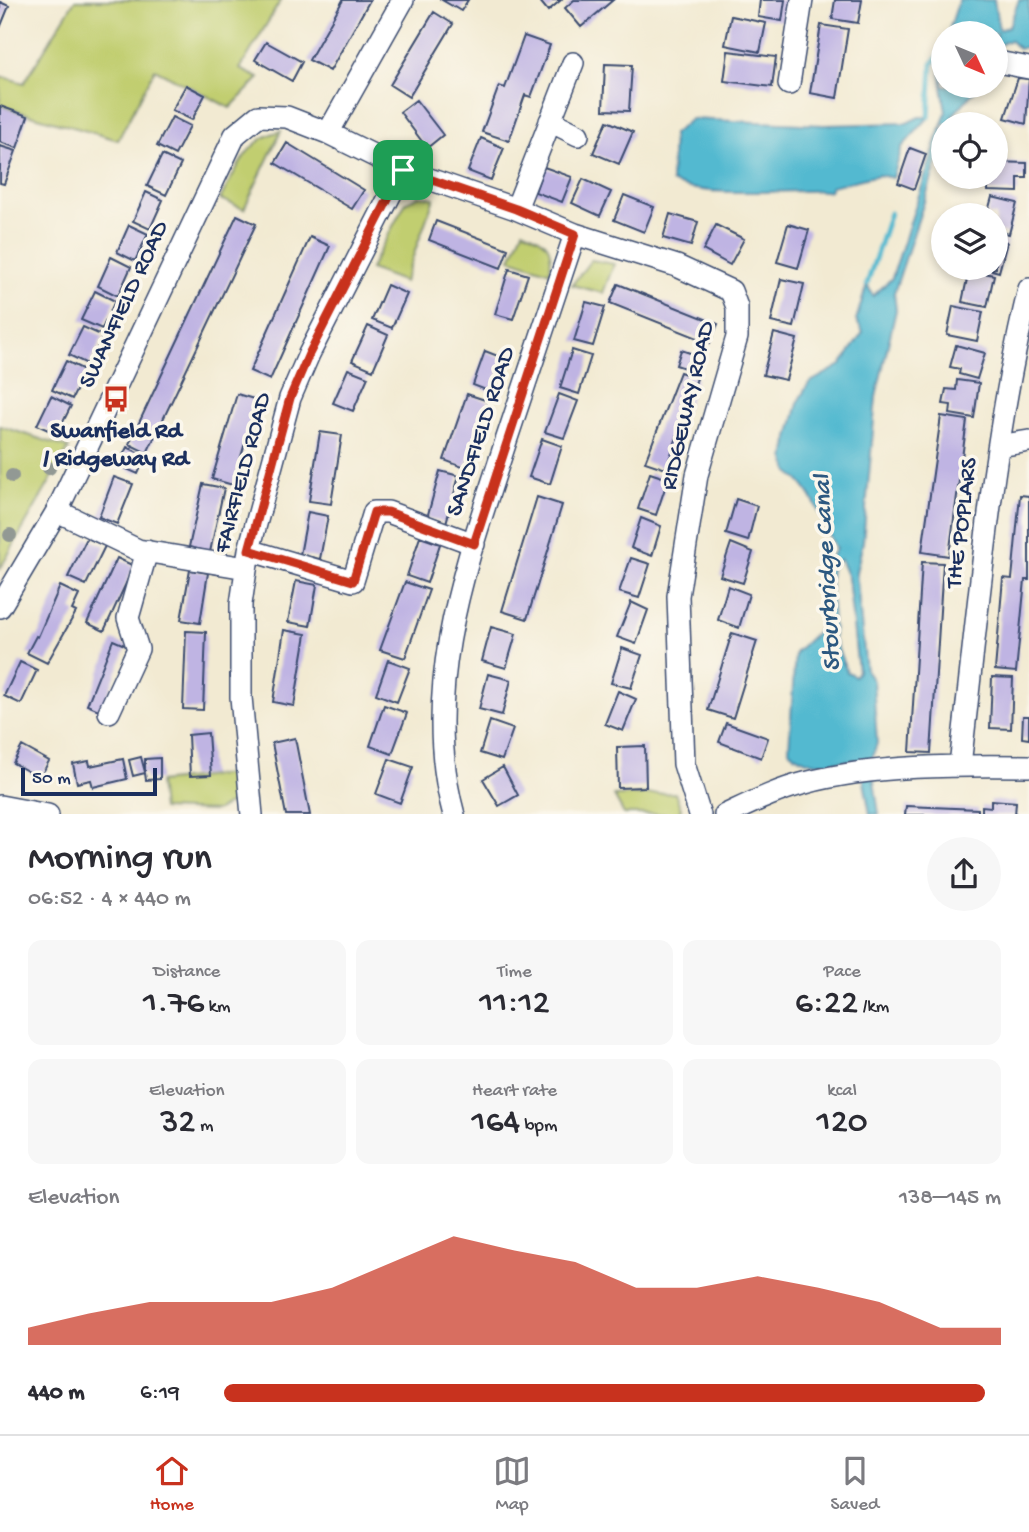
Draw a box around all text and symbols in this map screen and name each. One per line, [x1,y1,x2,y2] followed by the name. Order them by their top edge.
[931,21,1008,98] north arrow
[931,21,1008,280] map controls
[931,112,1008,189] button: locate
[373,140,433,200] pin
[384,151,422,189] icon: arrive
[931,203,1008,280] button: layers
[74,216,177,393] street label: SWANFIELD ROAD
[655,318,723,493] street label: RIDGEWAY ROAD
[441,343,523,520] street label: SANDFIELD ROAD
[101,384,131,414] bus stop icon: Swanfield Rd / Ridgeway Rd
[208,389,279,557] street label: FAIRFIELD ROAD
[43,418,192,475] place label: Swanfield Rd / Ridgeway Rd
[940,455,985,592] street label: THE POPLARS
[808,473,850,672] water label: Stourbridge Canal
[21,766,158,797] scale bar
[32,768,71,791] text: 50 m
[927,837,1001,911] button: share
[28,838,212,882] text: Morning run
[28,886,191,913] text: 06:52 · 4 × 440 m
[153,961,220,984] text: Distance
[497,961,532,984] text: Time
[824,961,861,984] text: Pace
[143,984,204,1025] text: 1.76
[479,984,550,1025] text: 11:12
[795,984,858,1025] text: 6:22
[204,996,231,1019] text: km
[858,996,889,1019] text: /km
[149,1080,225,1103] text: Elevation
[472,1080,557,1103] text: Heart rate
[827,1080,857,1103] text: kcal
[160,1103,195,1144] text: 32
[472,1103,520,1144] text: 164
[817,1103,868,1144] text: 120
[195,1115,213,1138] text: m
[520,1115,557,1138] text: bpm
[28,1185,119,1212] text: Elevation
[899,1185,1001,1212] text: 138–145 m
[28,1380,85,1407] text: 440 m
[140,1380,180,1407] text: 6:19
[150,1452,194,1517] tab: Home
[493,1452,531,1517] tab: Map
[831,1452,879,1517] tab: Saved

